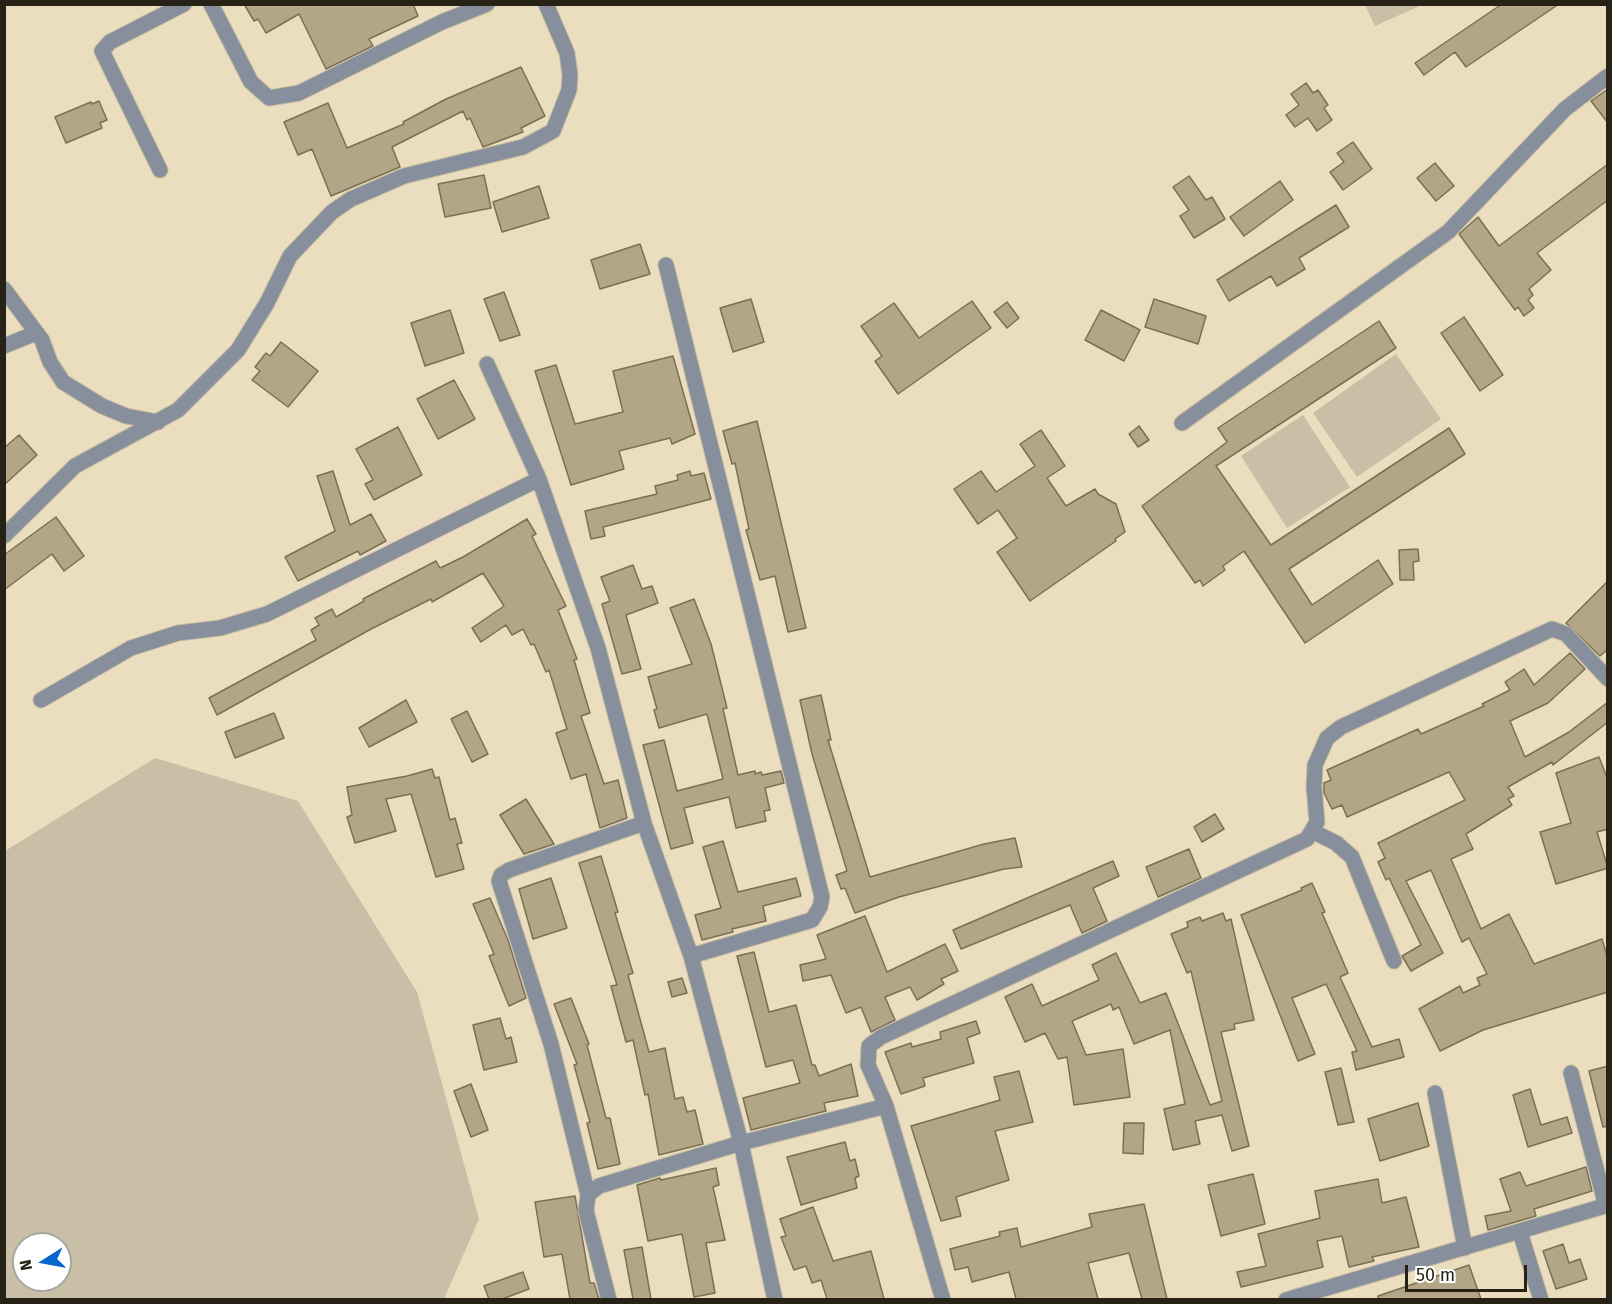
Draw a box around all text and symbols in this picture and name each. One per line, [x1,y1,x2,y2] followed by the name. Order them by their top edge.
[12,1232,72,1292] north arrow
[1408,1253,1530,1291] scale bar
[15,1258,36,1272] text: N
[1416,1264,1455,1286] text: 50 m

